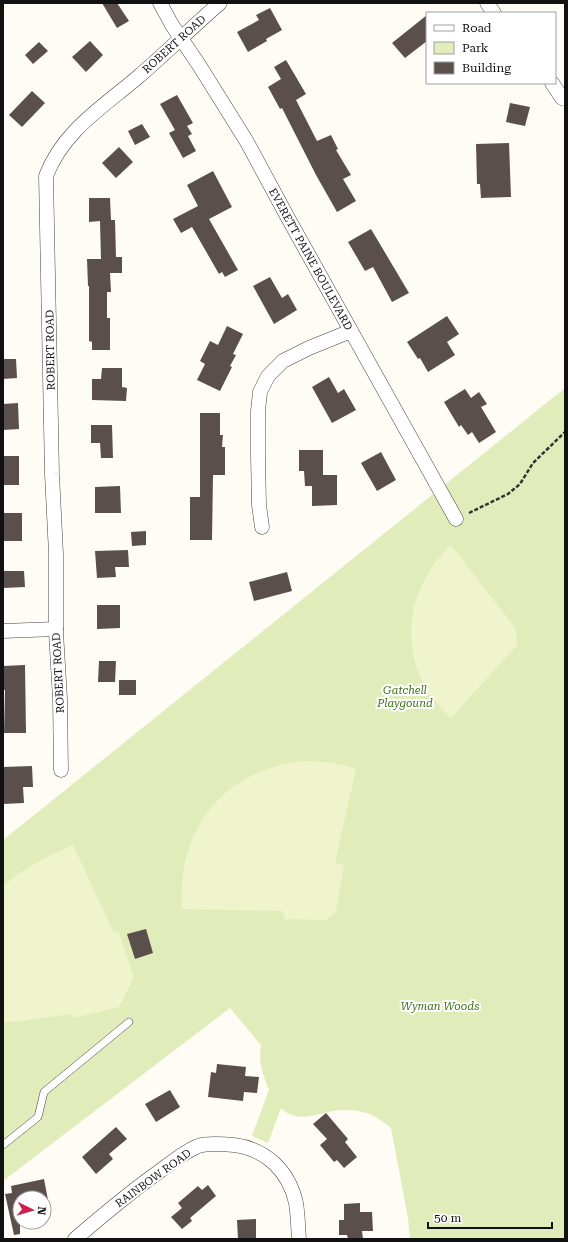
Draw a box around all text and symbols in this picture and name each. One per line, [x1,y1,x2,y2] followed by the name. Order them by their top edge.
[426,12,556,84] legend
[140,13,209,76] street label: ROBERT ROAD
[462,21,492,35] text: Road
[462,41,489,55] text: Park
[462,61,511,75] text: Building
[266,186,355,333] street label: EVERETT PAINE BOULEVARD
[43,310,58,390] street label: ROBERT ROAD
[50,632,67,714] street label: ROBERT ROAD
[376,684,433,710] park label: Gatchell Playgound
[401,1000,479,1013] park label: Wyman Woods
[113,1147,194,1210] street label: RAINBOW ROAD
[12,1190,52,1230] north arrow
[428,1204,552,1230] scale bar
[35,1206,48,1216] text: N
[434,1211,461,1225] text: 50 m

